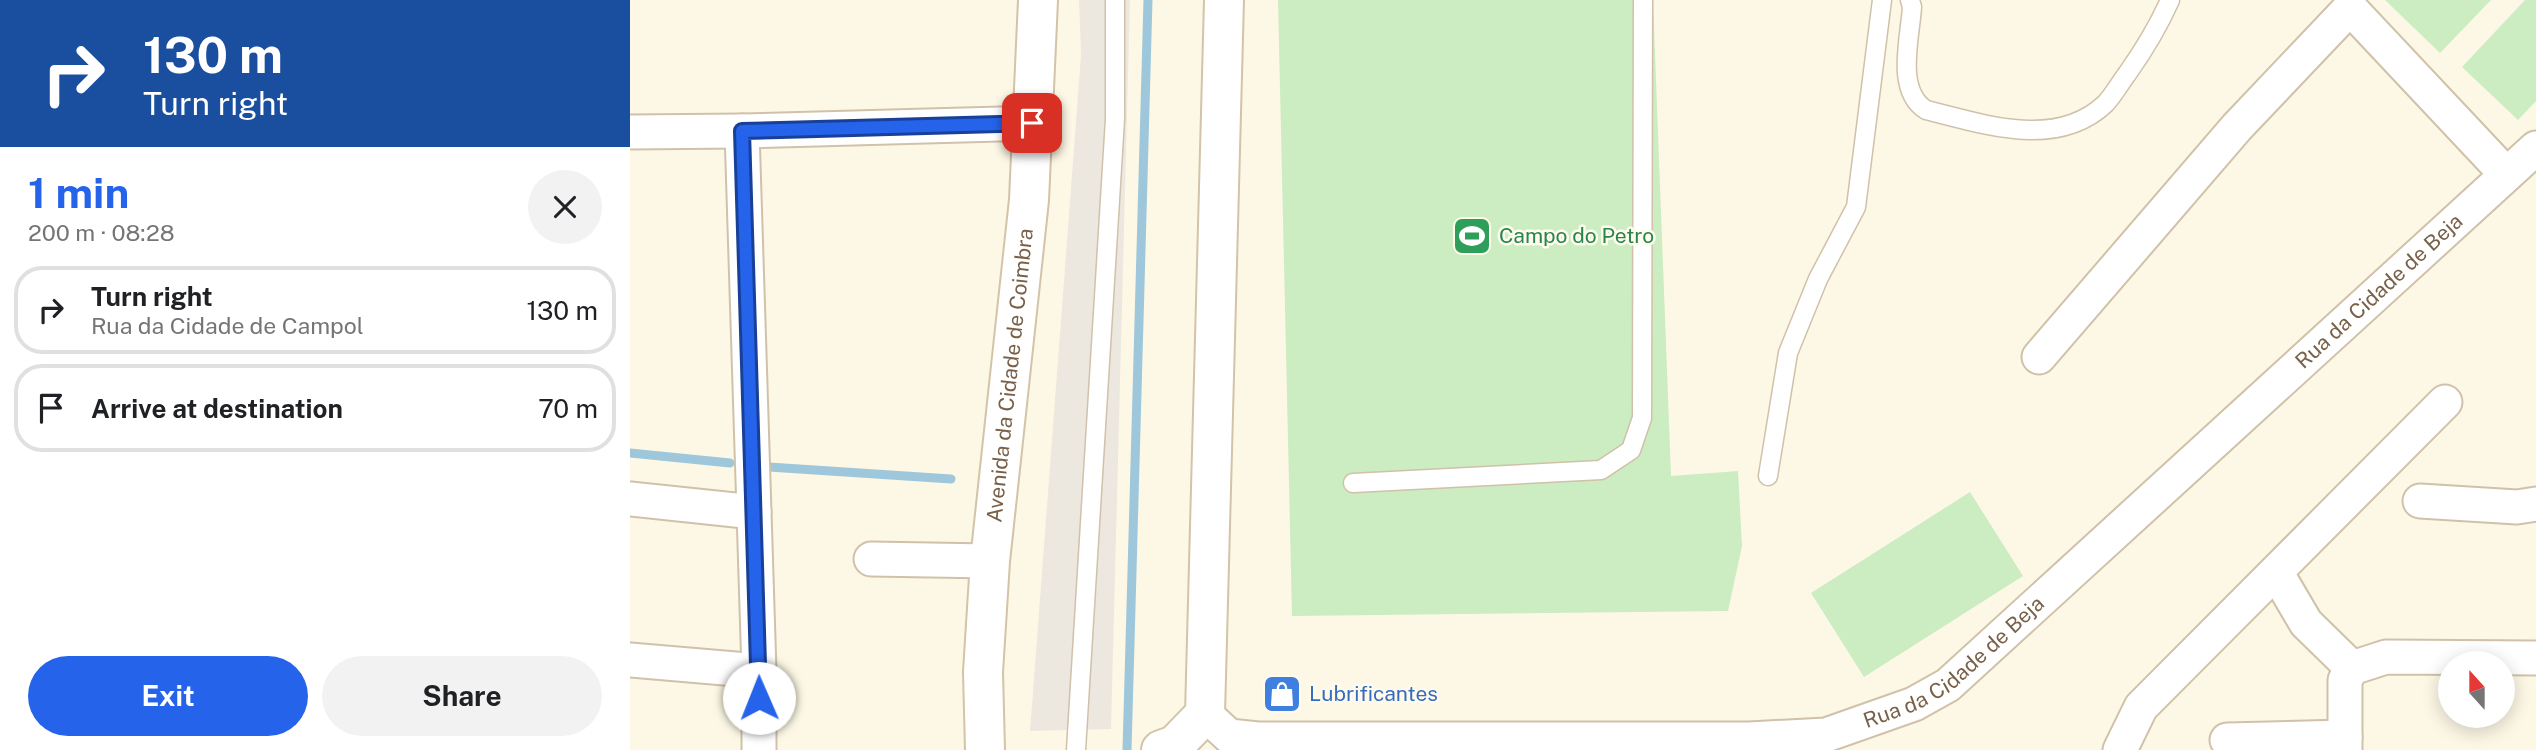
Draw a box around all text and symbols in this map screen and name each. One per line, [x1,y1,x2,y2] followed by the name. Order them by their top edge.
[143,26,283,84] text: 130 m
[28,28,119,119] icon: right
[143,85,288,122] text: Turn right
[1002,93,1062,153] pin
[1013,104,1051,142] icon: arrive
[28,168,129,217] text: 1 min
[528,170,602,244] button: close
[2290,208,2468,373] street label: Rua da Cidade de Beja
[1451,215,1493,257] sports icon: Campo do Petro
[28,219,175,246] text: 200 m · 08:28
[1499,223,1654,248] place label: Campo do Petro
[981,227,1038,524] street label: Avenida da Cidade de Coimbra
[91,281,213,312] text: Turn right
[32,291,70,329] icon: right
[526,295,598,326] text: 130 m
[91,312,364,339] text: Rua da Cidade de Campol
[32,389,70,427] icon: arrive
[91,393,343,424] text: Arrive at destination
[538,393,598,424] text: 70 m
[1860,591,2049,733] street label: Rua da Cidade de Beja
[2438,651,2515,728] north arrow
[2438,651,2515,728] map controls
[28,656,308,736] button: Exit
[322,656,602,736] button: Share
[722,661,796,735] position arrow
[1261,673,1303,715] shop icon: Lubrificantes
[1309,681,1438,706] place label: Lubrificantes

